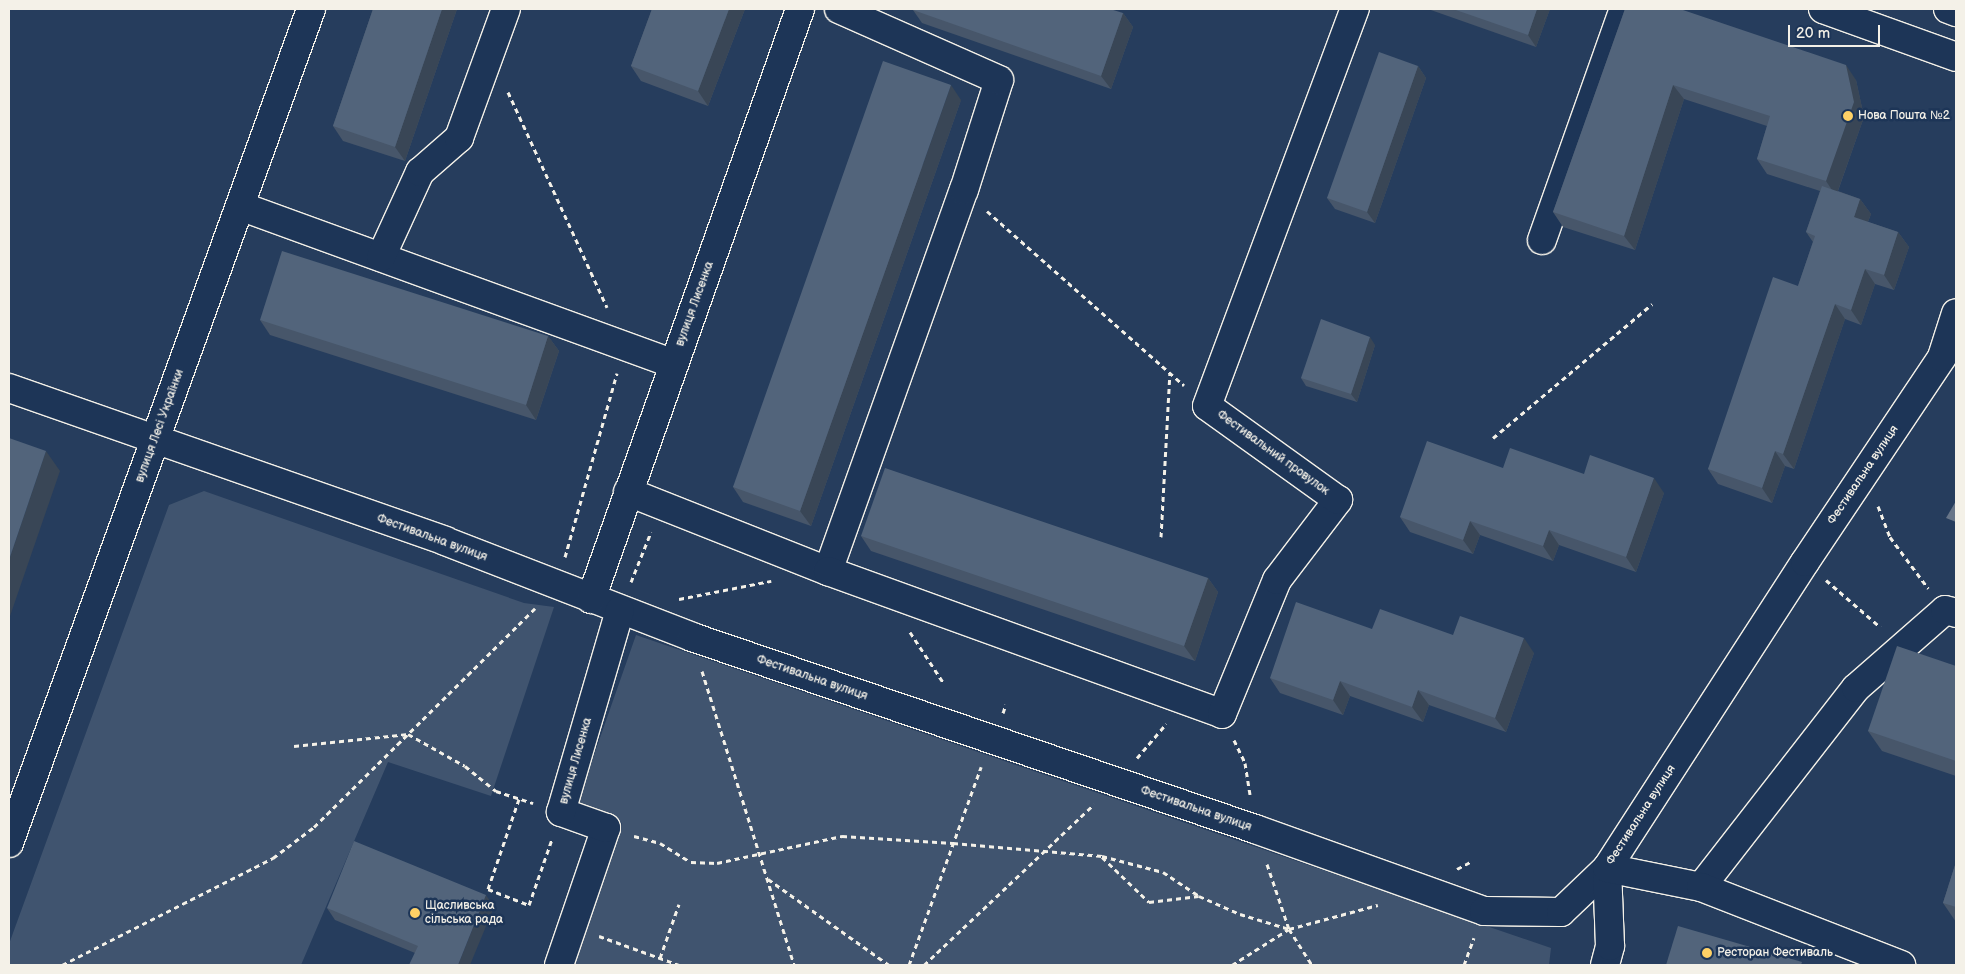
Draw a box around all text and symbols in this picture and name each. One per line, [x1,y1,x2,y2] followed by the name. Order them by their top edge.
[1790,15,1882,47] scale bar
[1796,24,1830,43] text: 20 m
[1858,109,1950,123] place label: Нова Пошта №2
[1842,110,1854,122] marker: Нова Пошта №2
[673,260,717,348] street label: вулиця Лисенка
[133,367,187,485] street label: вулиця Лесі Українки
[1214,407,1332,499] street label: Фестивальний провулок
[1824,423,1902,527] street label: Фестивальна вулиця
[375,511,489,565] street label: Фестивальна вулиця
[755,652,869,704] street label: Фестивальна вулиця
[557,716,595,806] street label: вулиця Лисенка
[1603,762,1679,868] street label: Фестивальна вулиця
[1139,783,1253,835] street label: Фестивальна вулиця
[425,899,503,927] place label: Щасливська сільська рада
[409,907,421,919] marker: Щасливська сільська рада
[1717,946,1833,960] place label: Ресторан Фестиваль
[1701,947,1713,959] marker: Ресторан Фестиваль

